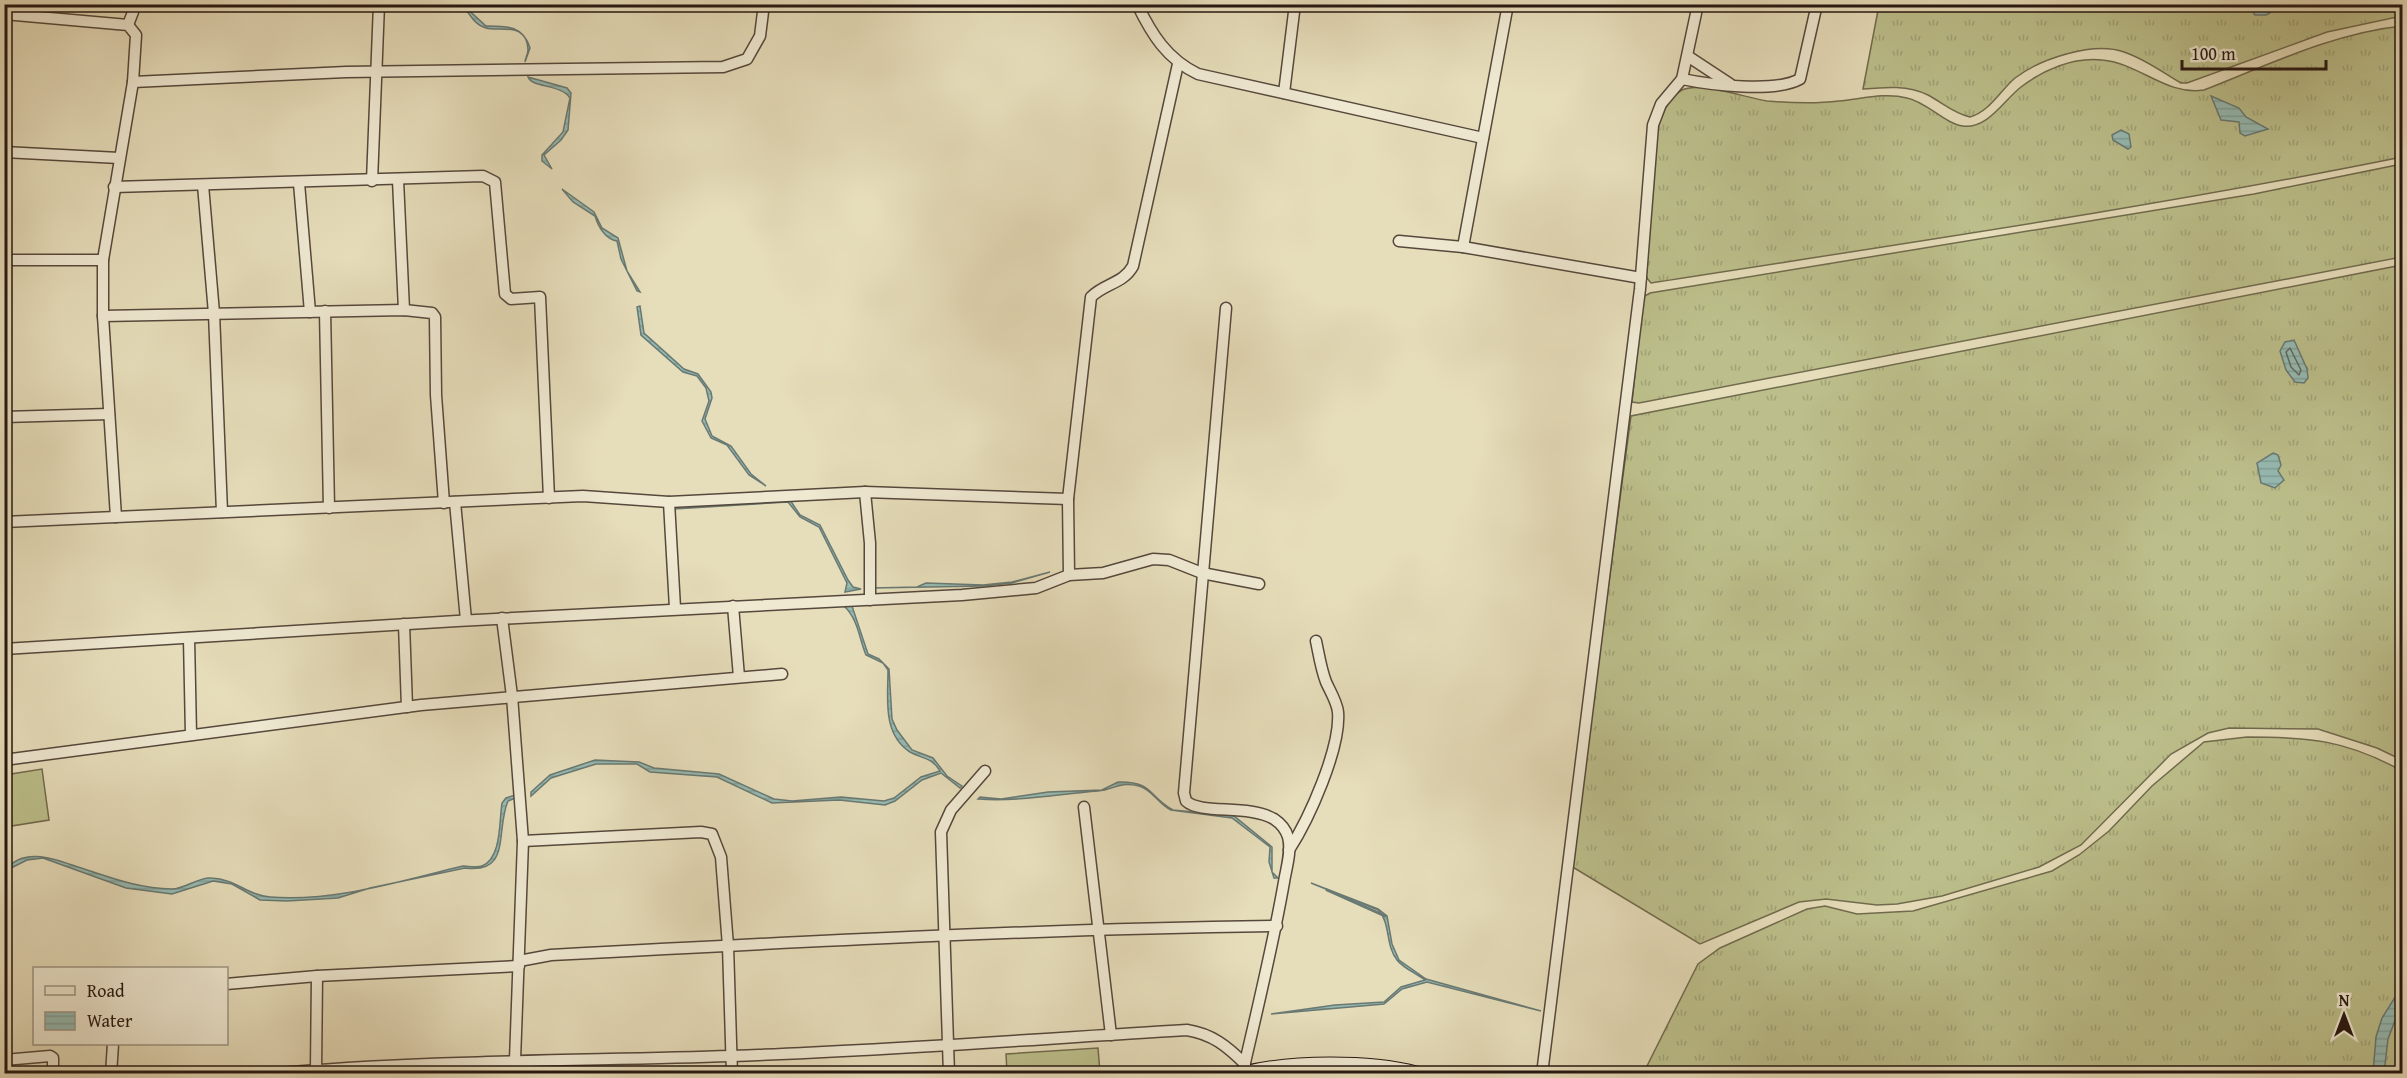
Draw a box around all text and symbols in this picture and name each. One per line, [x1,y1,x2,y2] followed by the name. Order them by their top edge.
[2182,33,2326,71] scale bar
[2191,40,2236,67] text: 100 m
[33,967,228,1045] legend
[87,977,125,1004] text: Road
[2314,985,2374,1045] north arrow
[2339,988,2350,1012] text: N
[87,1007,133,1034] text: Water

